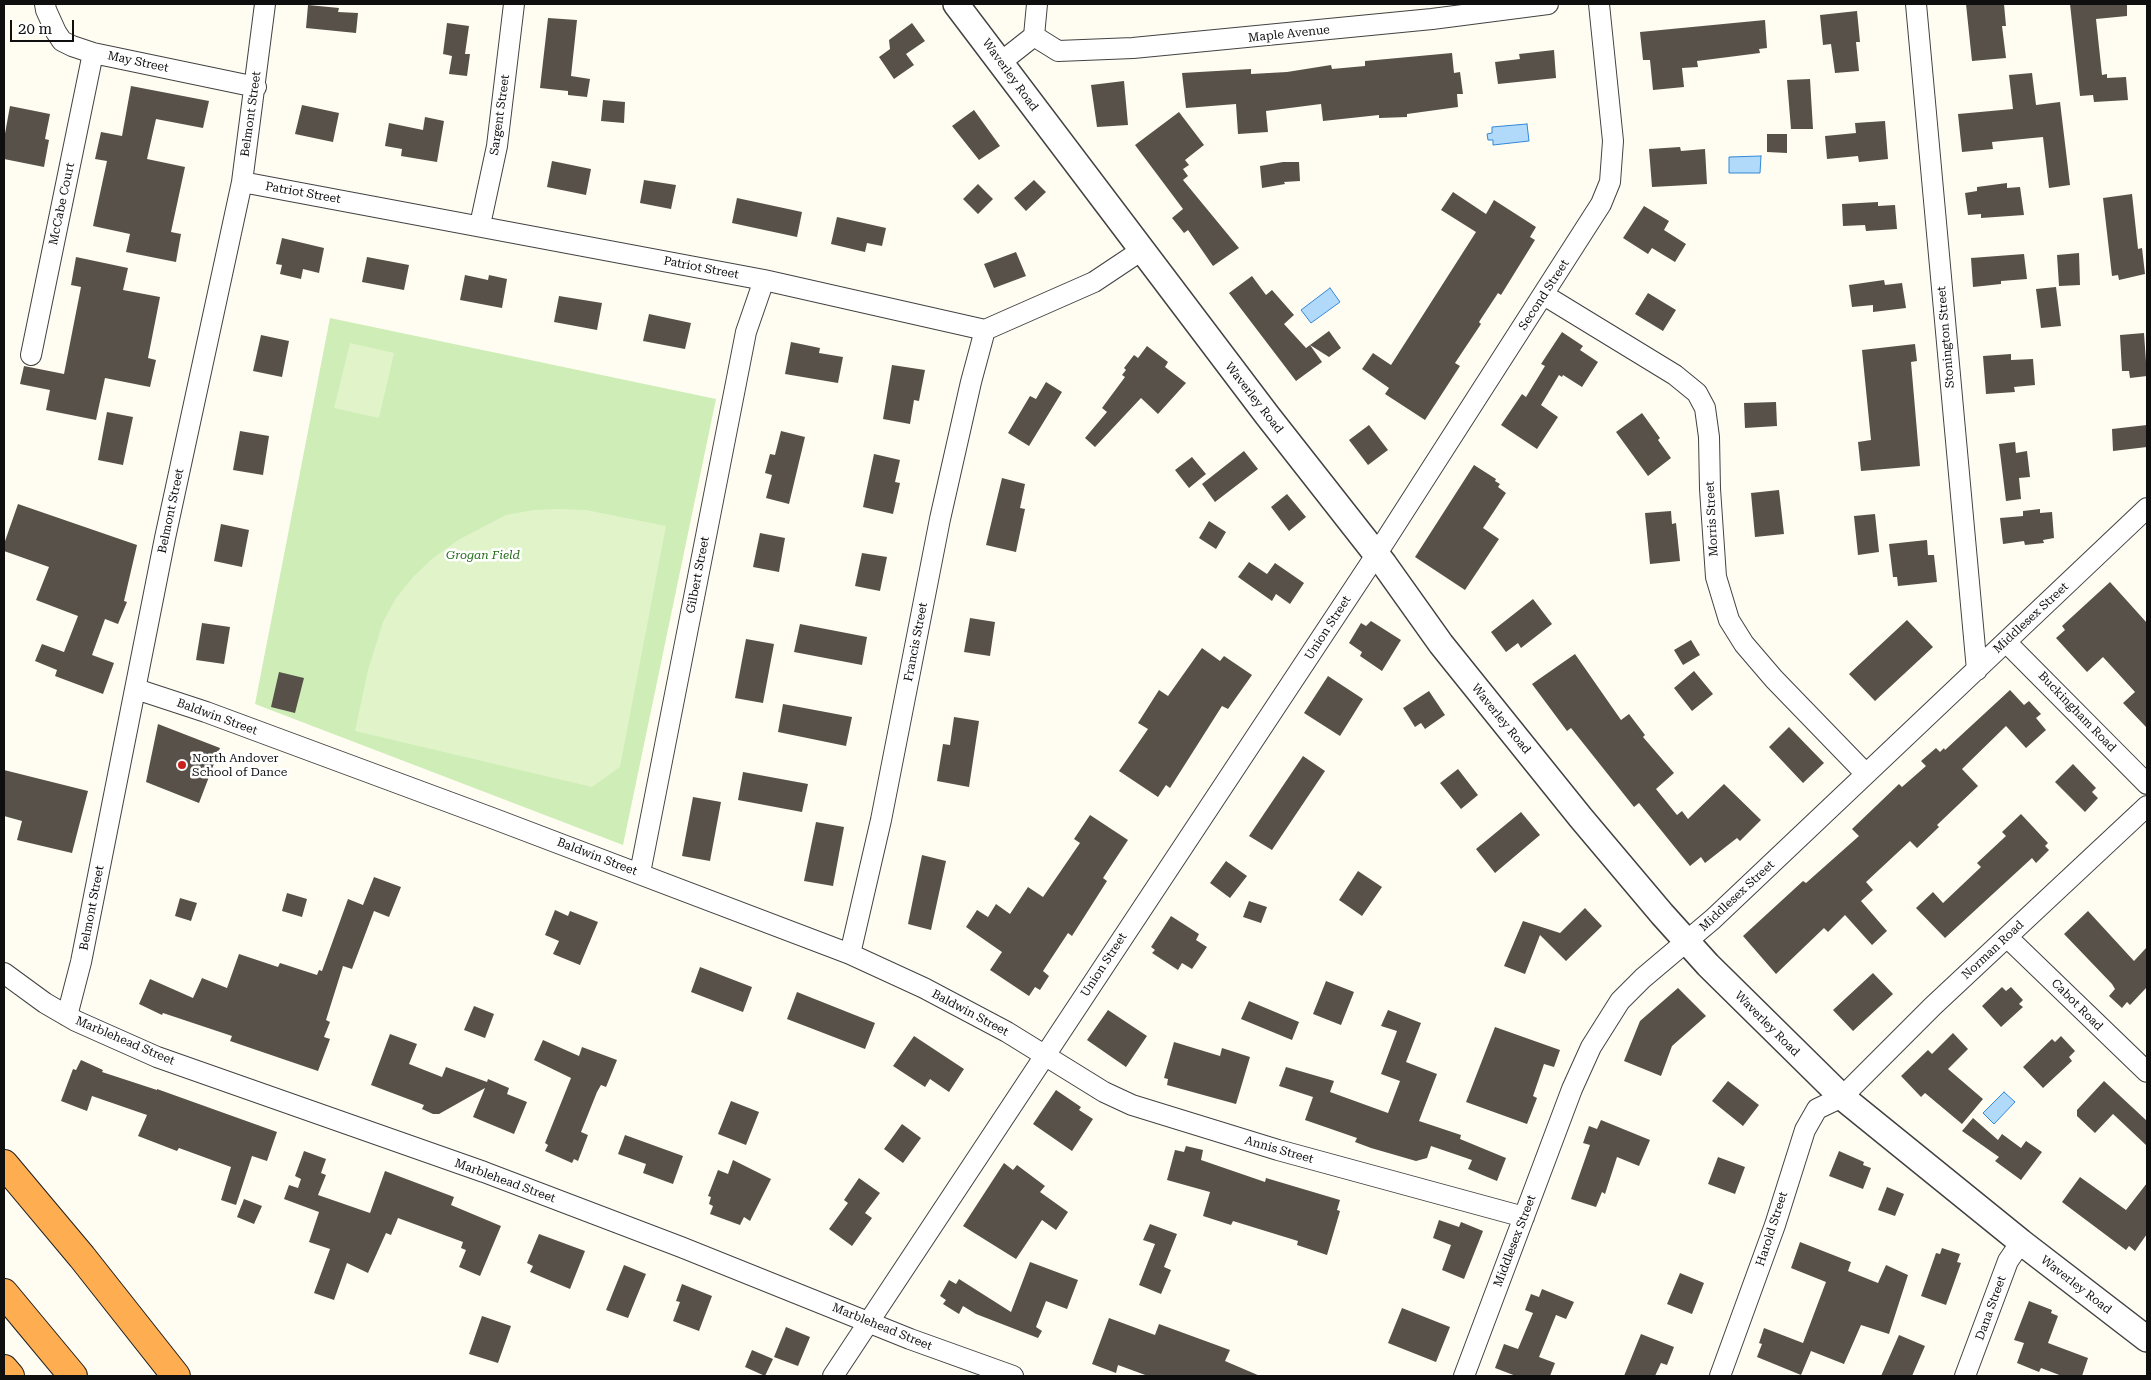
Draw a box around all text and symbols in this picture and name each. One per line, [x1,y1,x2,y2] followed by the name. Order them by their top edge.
[12,10,76,42] scale bar
[18,20,52,38] text: 20 m
[1247,23,1331,45] street label: Maple Avenue
[979,36,1041,114] street label: Waverley Road
[106,49,170,75] street label: May Street
[238,70,264,158] street label: Belmont Street
[487,74,513,156] street label: Sargent Street
[46,161,78,247] street label: McCabe Court
[264,179,342,207] street label: Patriot Street
[662,254,740,282] street label: Patriot Street
[1516,257,1572,333] street label: Second Street
[1934,285,1958,389] street label: Stonington Street
[1222,360,1286,436] street label: Waverley Road
[155,467,187,555] street label: Belmont Street
[1703,481,1721,557] street label: Morris Street
[683,535,713,615] street label: Gilbert Street
[446,548,520,562] park label: Grogan Field
[1990,580,2072,656] street label: Middlesex Street
[1302,593,1354,663] street label: Union Street
[901,601,931,683] street label: Francis Street
[2035,669,2119,755] street label: Buckingham Road
[1468,681,1534,757] street label: Waverley Road
[175,696,259,738] street label: Baldwin Street
[192,751,287,779] place label: North Andover School of Dance
[176,759,188,771] marker: North Andover School of Dance
[555,835,639,879] street label: Baldwin Street
[1696,858,1778,934] street label: Middlesex Street
[77,864,107,952] street label: Belmont Street
[1959,918,2027,982] street label: Norman Road
[1078,930,1130,1000] street label: Union Street
[2048,976,2106,1034] street label: Cabot Road
[929,987,1011,1039] street label: Baldwin Street
[1732,989,1802,1059] street label: Waverley Road
[73,1014,177,1068] street label: Marblehead Street
[1243,1133,1315,1167] street label: Annis Street
[453,1156,557,1206] street label: Marblehead Street
[1753,1190,1791,1268] street label: Harold Street
[1491,1193,1539,1289] street label: Middlesex Street
[2038,1253,2114,1317] street label: Waverley Road
[1973,1274,2009,1342] street label: Dana Street
[830,1300,934,1354] street label: Marblehead Street

